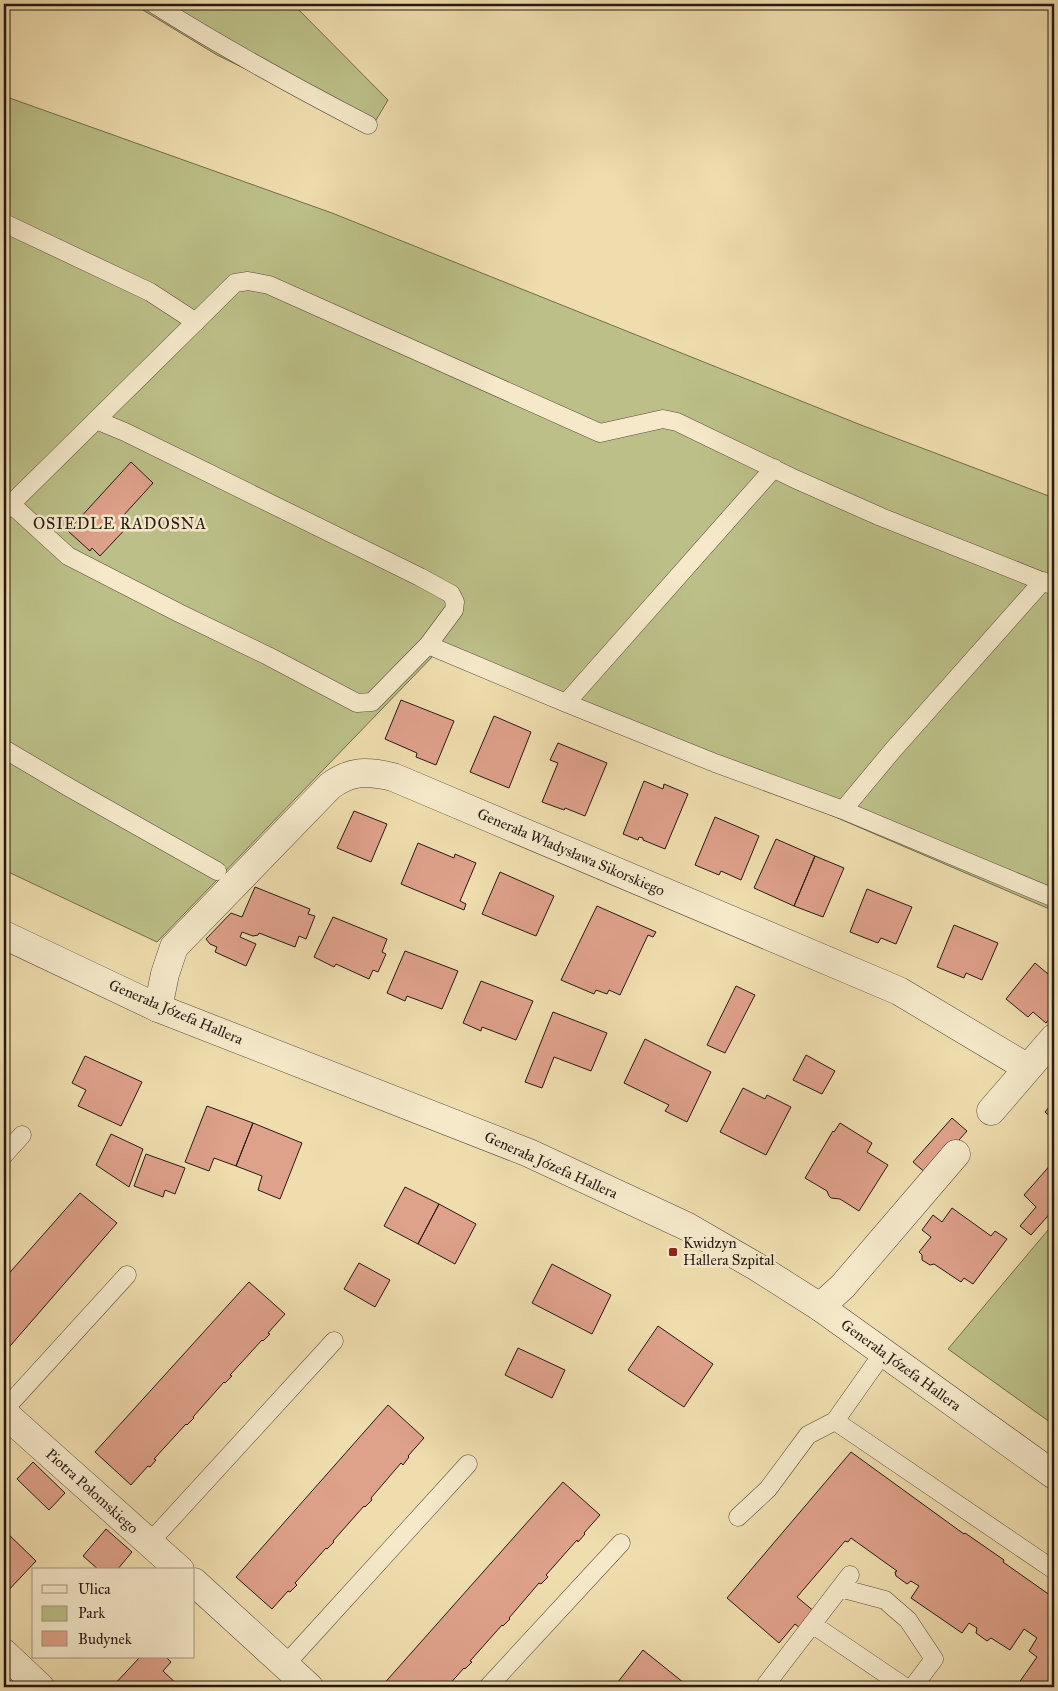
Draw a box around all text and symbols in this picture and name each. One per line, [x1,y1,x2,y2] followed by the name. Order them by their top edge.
[33,514,207,533] district label: OSIEDLE RADOSNA
[475,804,668,900] street label: Generała Władysława Sikorskiego
[106,976,246,1050] street label: Generała Józefa Hallera
[481,1127,621,1204] street label: Generała Józefa Hallera
[683,1234,776,1269] place label: Kwidzyn Hallera Szpital
[667,1246,679,1258] marker: Kwidzyn Hallera Szpital
[837,1315,965,1416] street label: Generała Józefa Hallera
[42,1445,142,1537] street label: Piotra Połomskiego
[32,1568,195,1658] legend
[78,1580,111,1598] text: Ulica
[78,1604,105,1622] text: Park
[78,1630,132,1648] text: Budynek

